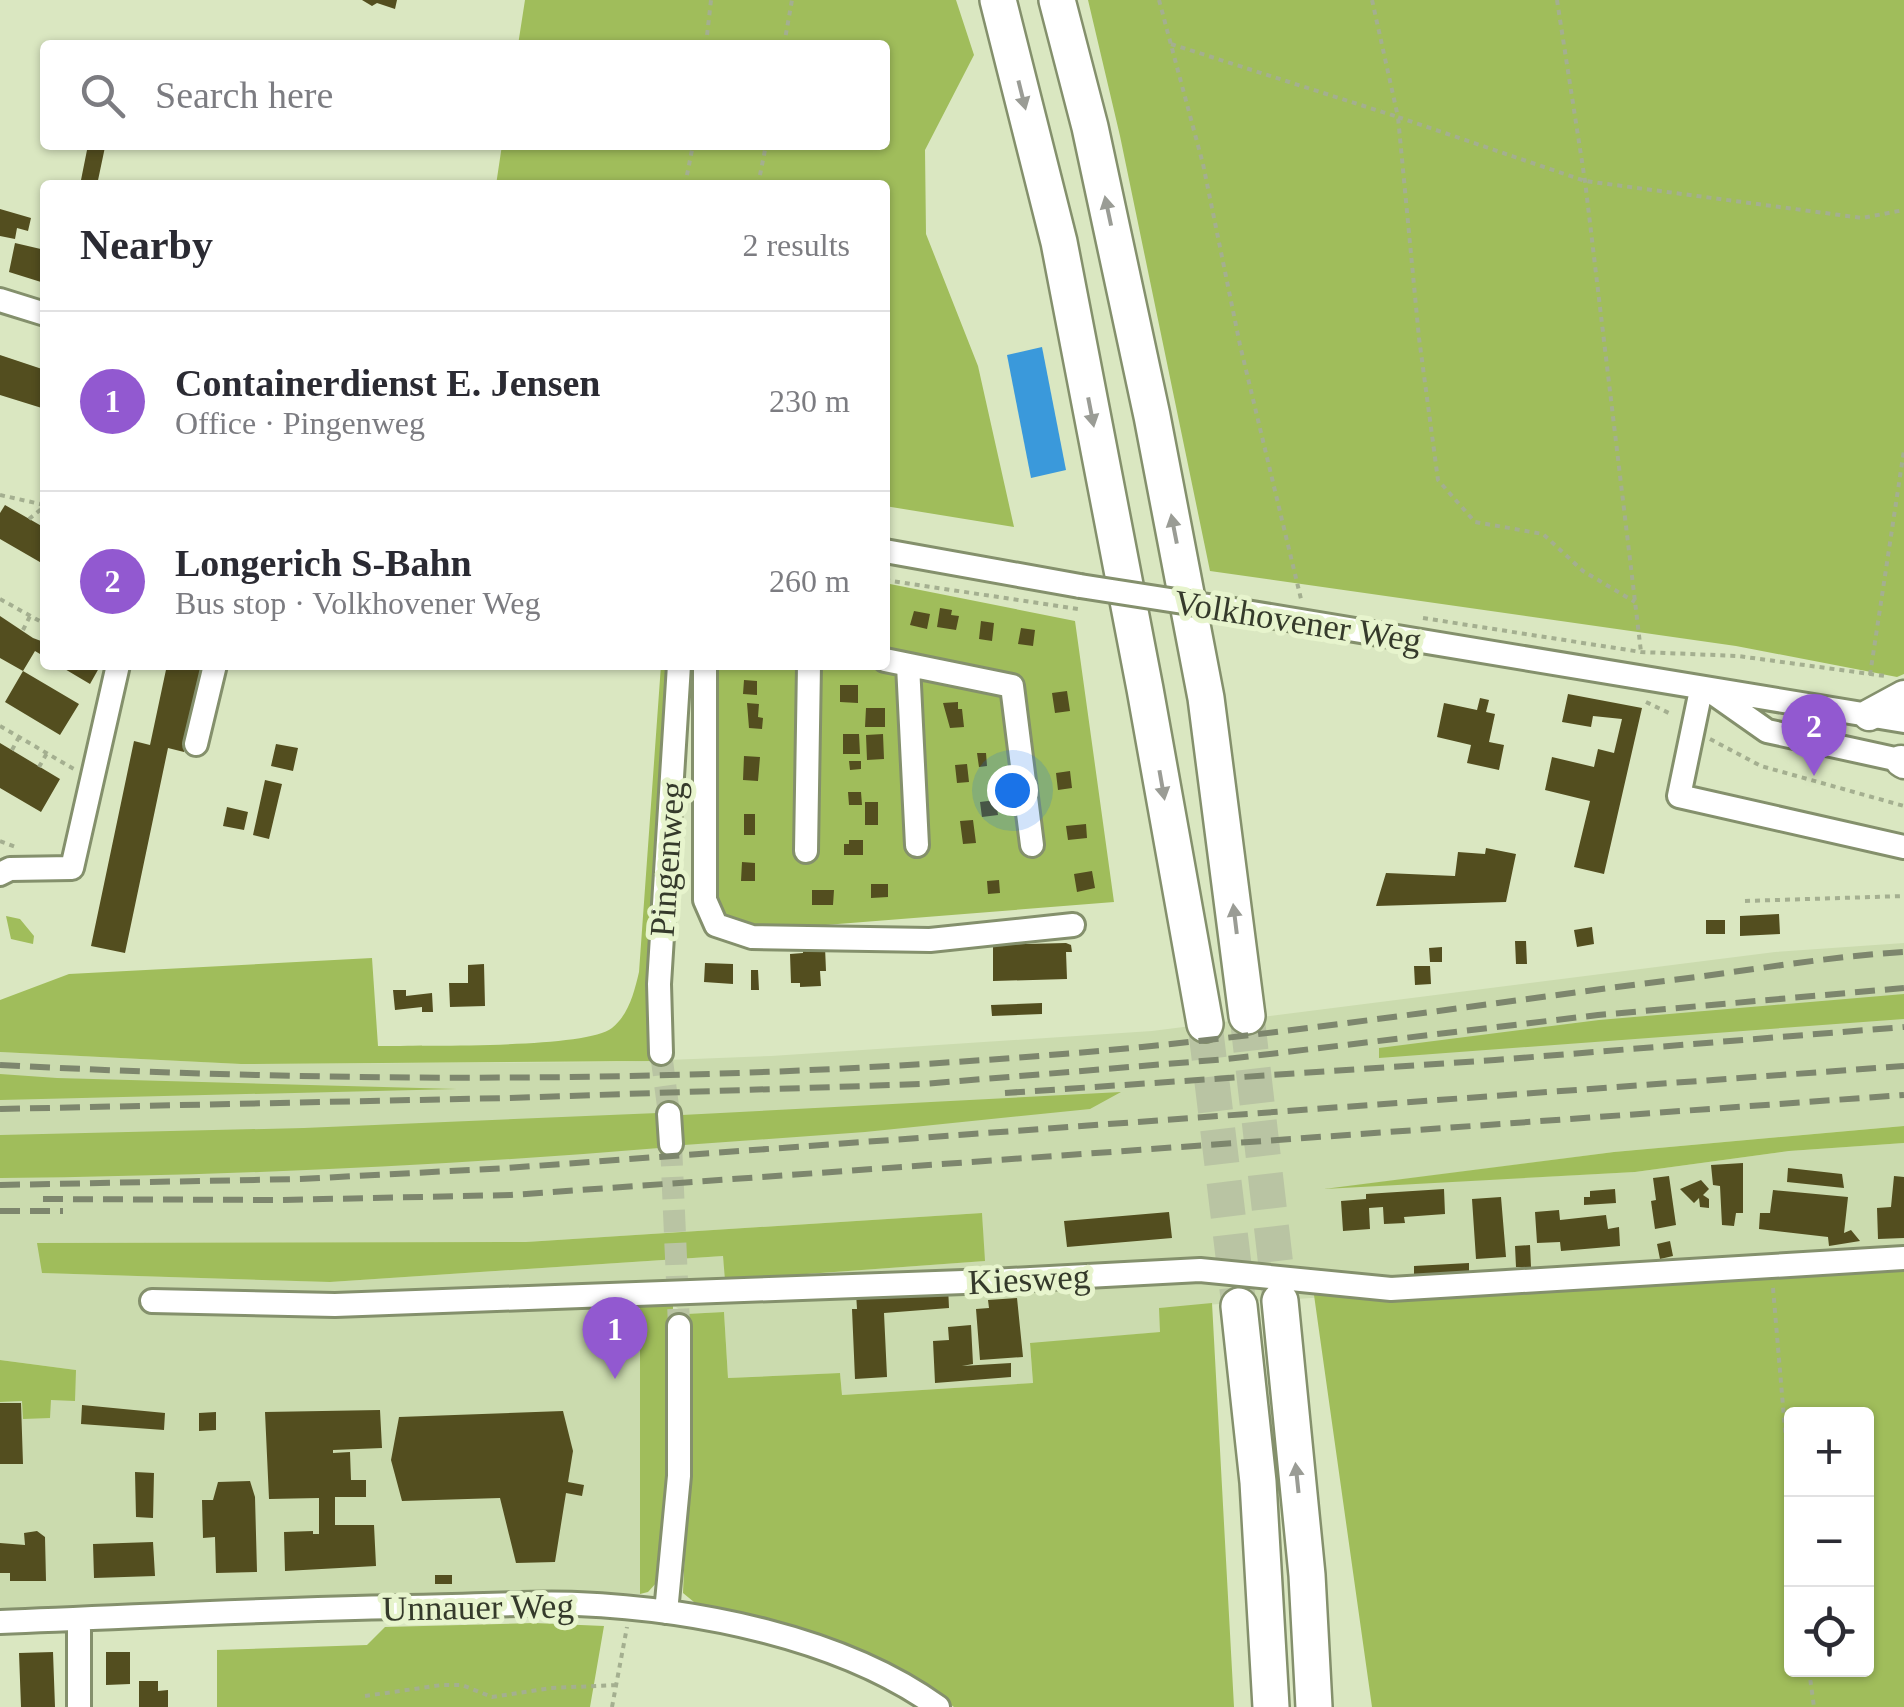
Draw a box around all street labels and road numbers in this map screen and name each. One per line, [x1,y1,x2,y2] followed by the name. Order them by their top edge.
[1172,583,1424,660] street label: Volkhovener Weg
[643,780,692,938] street label: Pingenweg
[967,1257,1091,1302] street label: Kiesweg
[382,1586,574,1629] street label: Unnauer Weg

